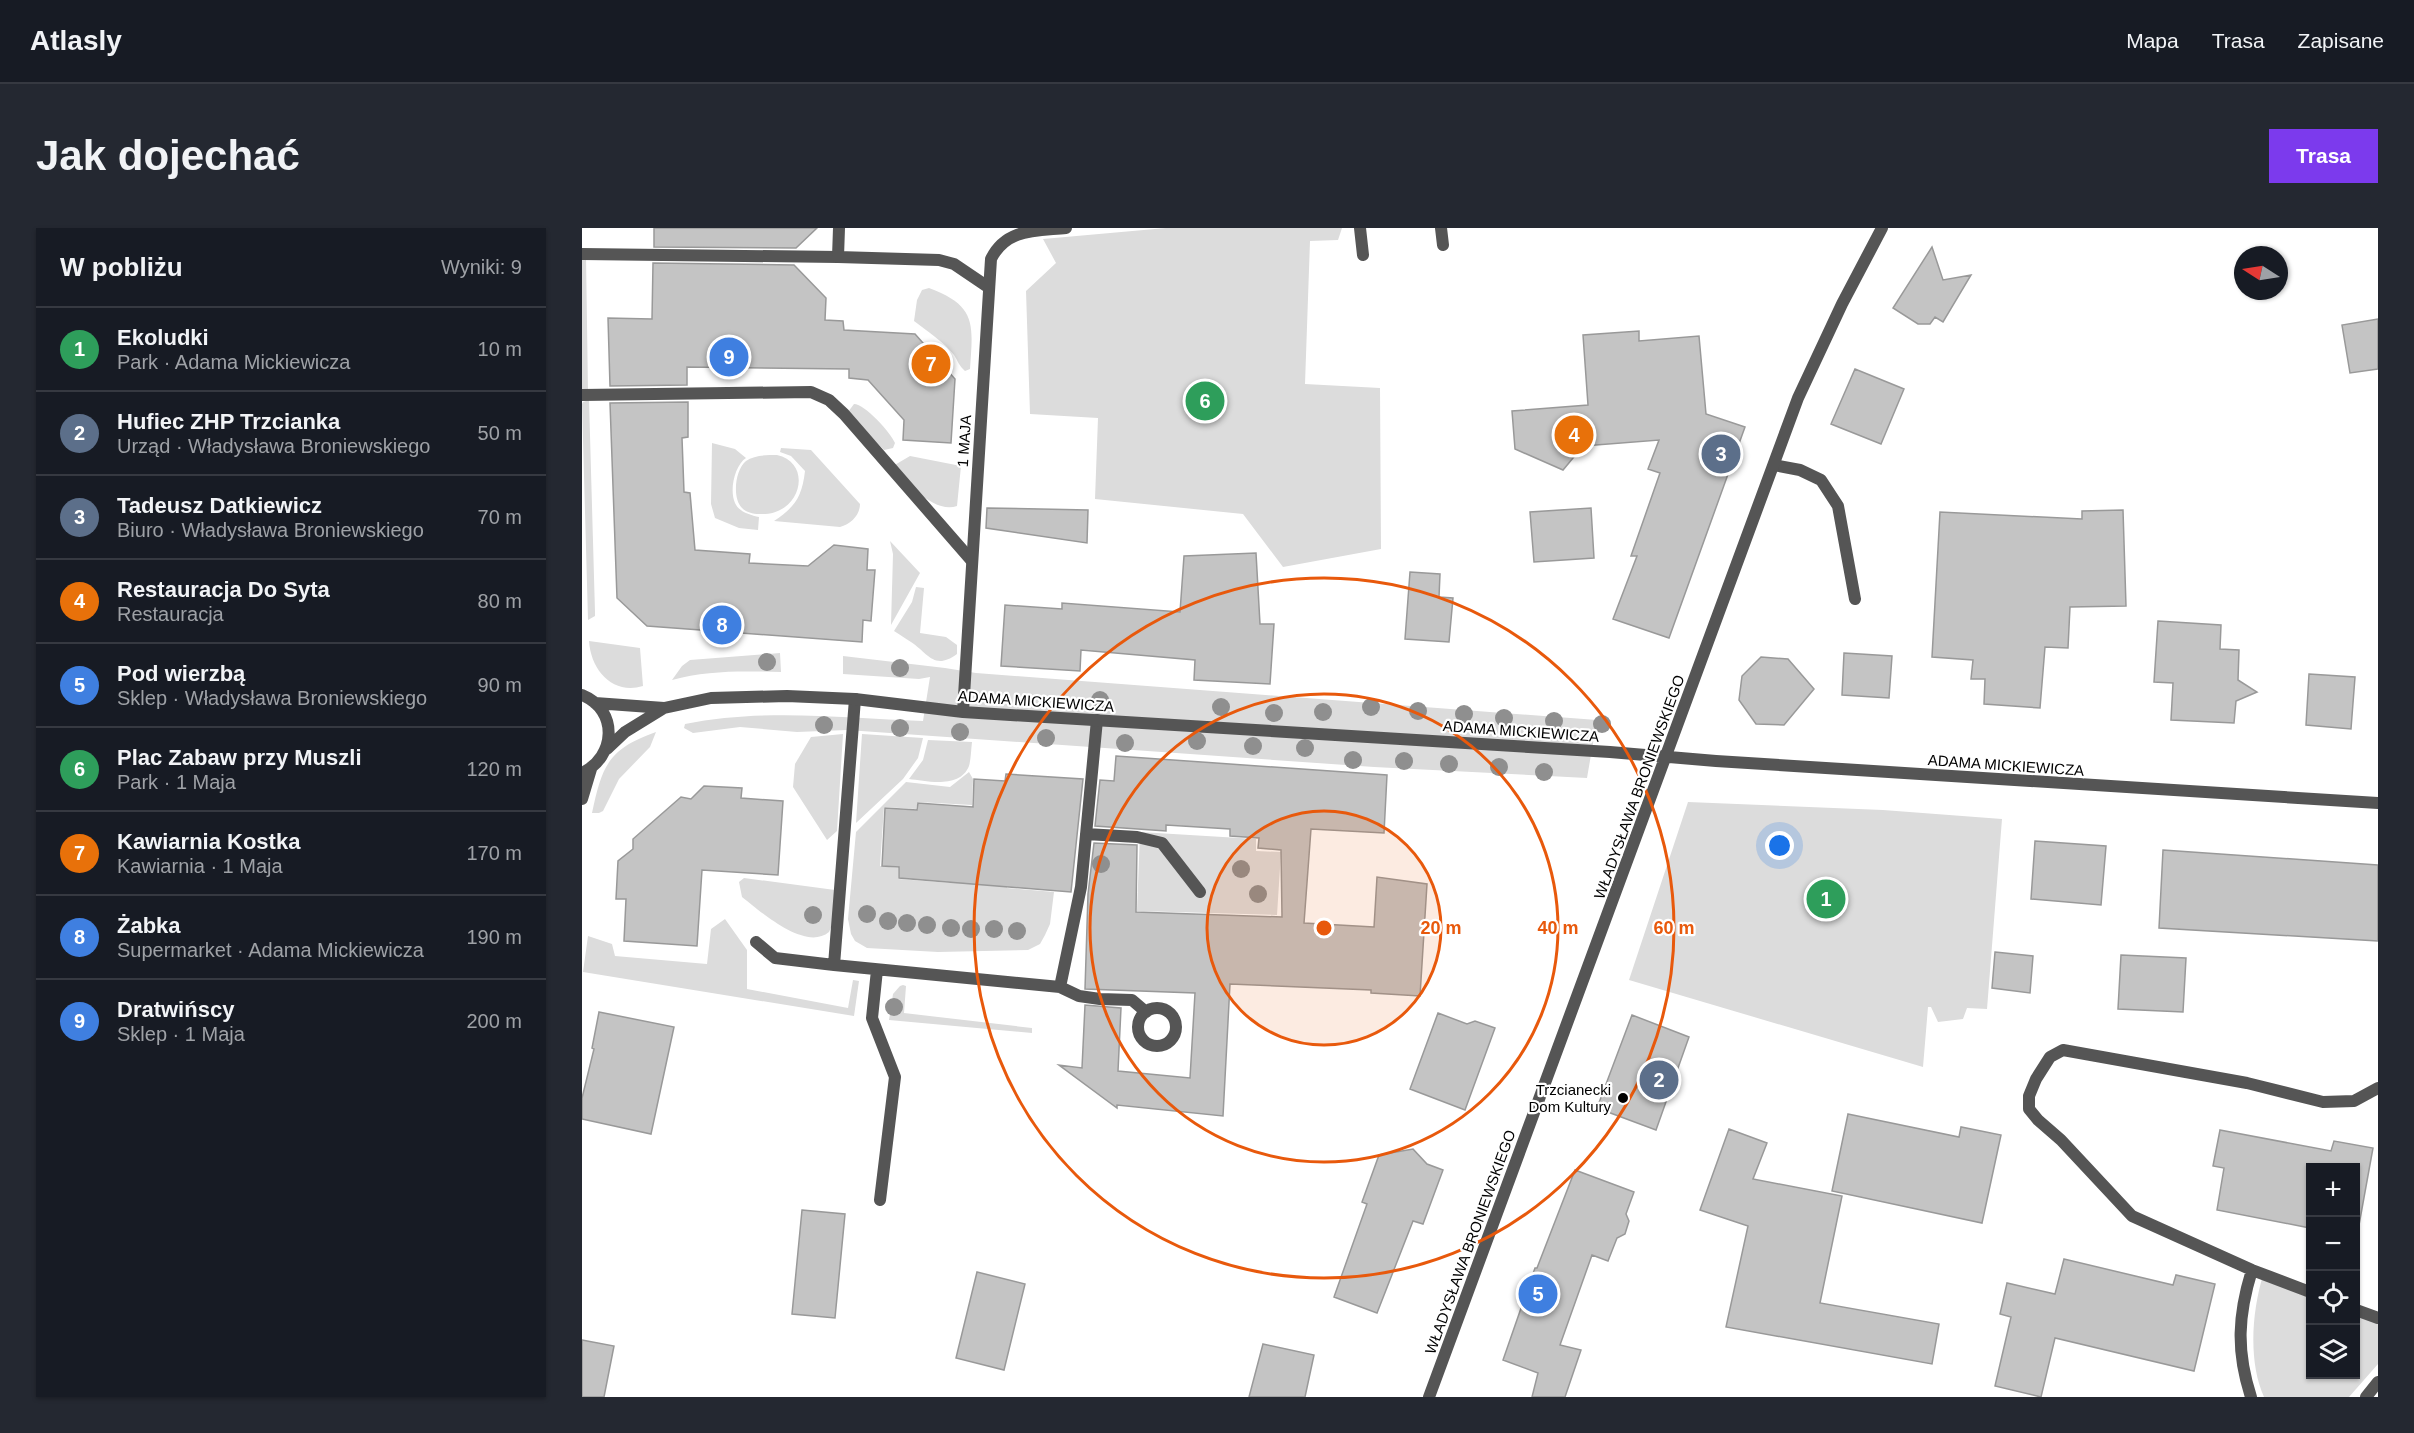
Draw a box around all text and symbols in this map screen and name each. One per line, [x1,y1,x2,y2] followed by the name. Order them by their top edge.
[30,25,122,56] text: Atlasly
[2126,29,2179,52] text: Mapa
[2212,29,2265,52] text: Trasa
[2298,29,2384,52] text: Zapisane
[2269,129,2378,183] button: Trasa
[36,132,300,179] text: Jak dojechać
[2234,246,2288,300] north arrow
[60,252,183,282] text: W pobliżu
[441,256,522,278] text: Wyniki: 9
[117,325,209,350] text: Ekoludki
[710,334,748,380] pin: 9
[74,338,85,360] text: 1
[478,338,522,360] text: 10 m
[912,342,950,386] pin: 7
[117,351,350,373] text: Park · Adama Mickiewicza
[1186,378,1224,423] pin: 6
[117,409,340,434] text: Hufiec ZHP Trzcianka
[1554,412,1594,458] pin: 4
[954,414,974,468] street label: 1 MAJA
[74,422,85,444] text: 2
[478,422,522,444] text: 50 m
[1702,432,1740,476] pin: 3
[117,435,430,457] text: Urząd · Władysława Broniewskiego
[117,493,322,518] text: Tadeusz Datkiewicz
[74,506,85,528] text: 3
[478,506,522,528] text: 70 m
[117,519,424,541] text: Biuro · Władysława Broniewskiego
[117,577,330,602] text: Restauracja Do Syta
[74,590,85,612] text: 4
[478,590,522,612] text: 80 m
[702,602,742,648] pin: 8
[117,603,224,625] text: Restauracja
[117,661,245,686] text: Pod wierzbą
[1590,673,1688,901] street label: WŁADYSŁAWA BRONIEWSKIEGO
[74,674,85,696] text: 5
[478,674,522,696] text: 90 m
[117,687,427,709] text: Sklep · Władysława Broniewskiego
[957,687,1115,715] street label: ADAMA MICKIEWICZA
[1442,717,1600,745] street label: ADAMA MICKIEWICZA
[117,745,362,770] text: Plac Zabaw przy Muszli
[1927,751,2085,779] street label: ADAMA MICKIEWICZA
[74,758,85,780] text: 6
[466,758,522,780] text: 120 m
[117,771,236,793] text: Park · 1 Maja
[117,829,300,854] text: Kawiarnia Kostka
[1765,831,1794,860] your location
[74,842,85,864] text: 7
[466,842,522,864] text: 170 m
[117,855,283,877] text: Kawiarnia · 1 Maja
[1806,876,1846,922] pin: 1
[117,913,181,938] text: Żabka
[1314,918,1334,938] centre of rings
[1420,918,1462,938] text: 20 m
[1537,918,1579,938] text: 40 m
[1653,918,1695,938] text: 60 m
[74,926,85,948] text: 8
[466,926,522,948] text: 190 m
[117,939,424,961] text: Supermarket · Adama Mickiewicza
[117,997,234,1022] text: Dratwińscy
[74,1010,85,1032] text: 9
[466,1010,522,1032] text: 200 m
[117,1023,245,1045] text: Sklep · 1 Maja
[1640,1058,1678,1102] pin: 2
[1528,1081,1611,1115] place label: Trzcianecki Dom Kultury
[1616,1091,1630,1105] marker: Trzcianecki Dom Kultury
[1421,1128,1519,1356] street label: WŁADYSŁAWA BRONIEWSKIEGO
[2306,1163,2360,1379] map controls
[2306,1163,2360,1217] button: +
[2306,1217,2360,1271] button: −
[2306,1271,2360,1325] button: locate
[1518,1272,1558,1316] pin: 5
[2306,1325,2360,1379] button: layers

